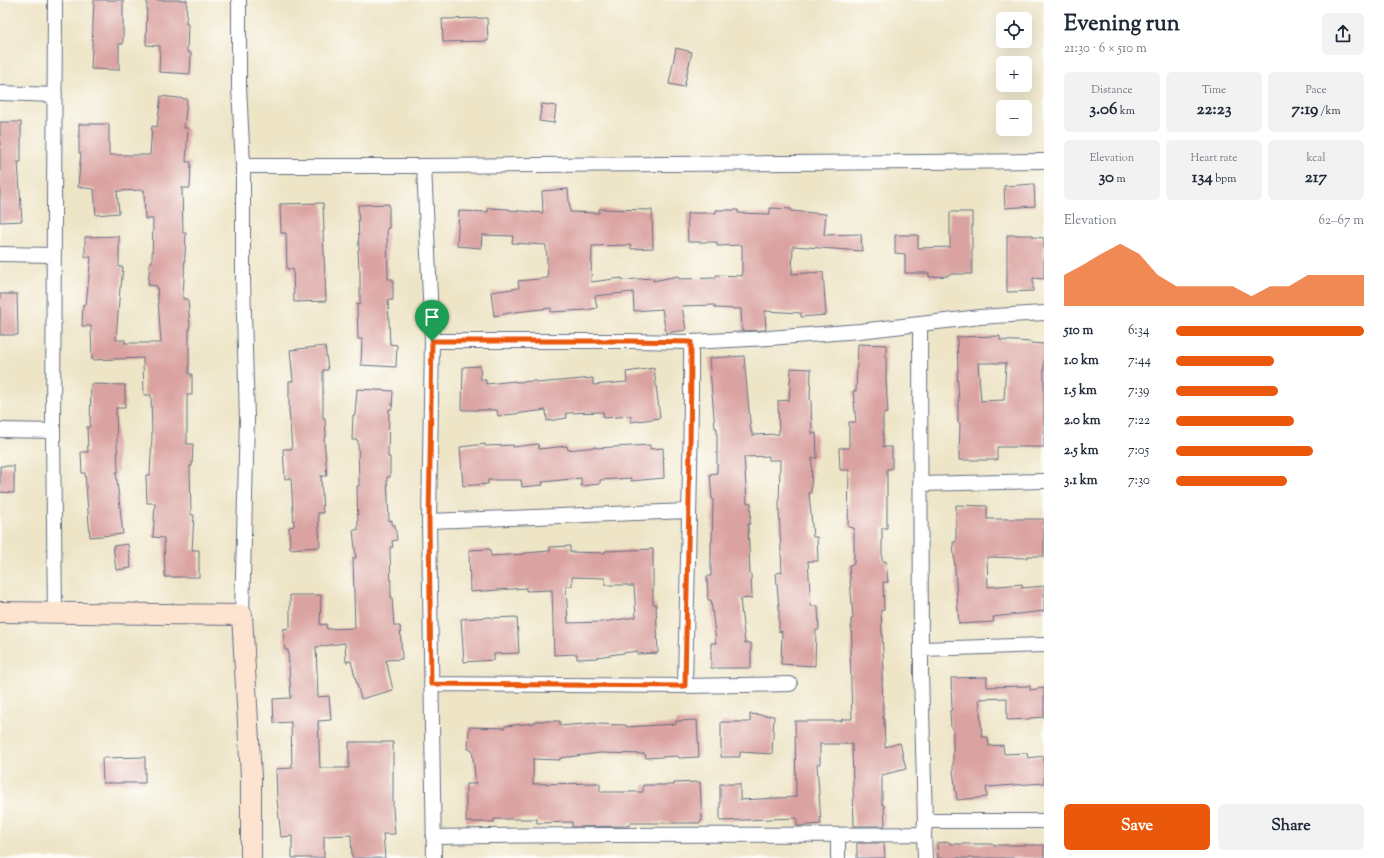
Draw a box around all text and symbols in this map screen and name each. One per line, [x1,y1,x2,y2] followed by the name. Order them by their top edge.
[1064,9,1180,41] text: Evening run
[996,12,1032,136] map controls
[996,12,1032,48] button: locate
[1322,13,1364,55] button: share
[1064,40,1147,58] text: 21:30 · 6 × 510 m
[996,56,1032,92] button: +
[1091,82,1133,98] text: Distance
[1202,82,1226,98] text: Time
[1305,82,1327,98] text: Pace
[1089,98,1117,122] text: 3.06
[1196,98,1232,122] text: 22:23
[1291,98,1318,122] text: 7:19
[996,100,1032,136] button: −
[1117,103,1135,119] text: km
[1318,103,1341,119] text: /km
[1090,150,1134,166] text: Elevation
[1191,150,1237,166] text: Heart rate
[1307,150,1325,166] text: kcal
[1098,166,1114,190] text: 30
[1192,166,1213,190] text: 134
[1305,166,1327,190] text: 217
[1114,171,1126,187] text: m
[1213,171,1236,187] text: bpm
[1064,212,1117,230] text: Elevation
[1319,212,1364,230] text: 62–67 m
[415,300,449,341] pin
[421,306,443,328] icon: arrive
[1064,322,1093,340] text: 510 m
[1128,322,1150,340] text: 6:34
[1064,352,1099,370] text: 1.0 km
[1128,352,1151,370] text: 7:44
[1064,382,1097,400] text: 1.5 km
[1128,382,1149,400] text: 7:39
[1064,412,1101,430] text: 2.0 km
[1128,412,1150,430] text: 7:22
[1064,442,1098,460] text: 2.5 km
[1128,442,1149,460] text: 7:05
[1064,472,1098,490] text: 3.1 km
[1128,472,1150,490] text: 7:30
[1064,804,1210,850] button: Save
[1218,804,1364,850] button: Share

